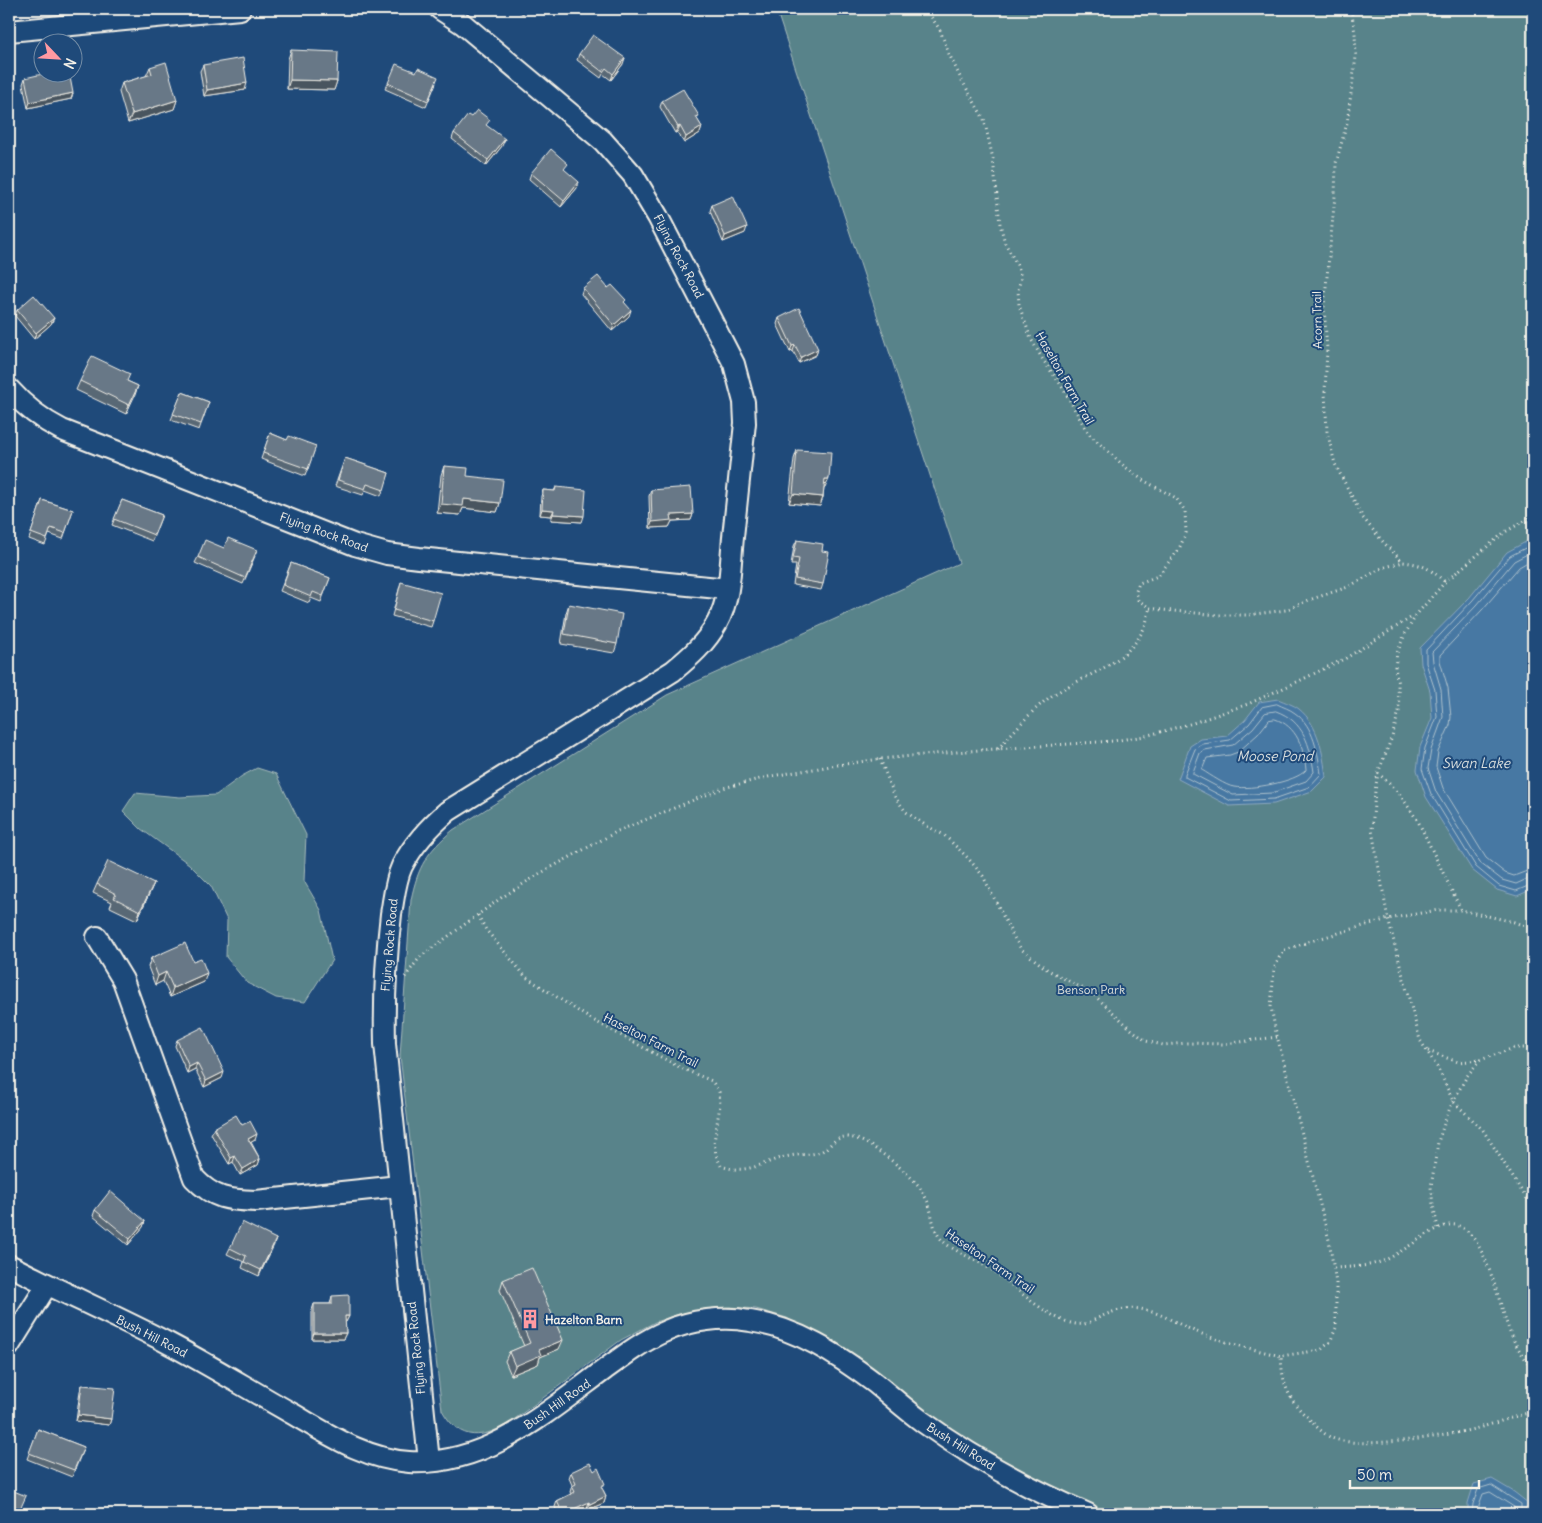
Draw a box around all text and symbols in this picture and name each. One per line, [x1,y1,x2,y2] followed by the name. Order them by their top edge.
[32,32,82,82] north arrow
[60,55,80,72] text: N
[651,211,707,301] street label: Flying Rock Road
[1309,291,1325,349] street label: Acorn Trail
[1032,329,1098,427] street label: Haselton Farm Trail
[278,509,370,555] street label: Flying Rock Road
[1237,747,1315,765] water label: Moose Pond
[1442,754,1512,772] water label: Swan Lake
[377,898,401,992] street label: Flying Rock Road
[1057,982,1125,997] park label: Benson Park
[601,1010,701,1070] street label: Haselton Farm Trail
[942,1226,1038,1296] street label: Haselton Farm Trail
[404,1301,428,1395] street label: Flying Rock Road
[519,1308,541,1330] building icon: Hazelton Barn
[114,1312,190,1360] street label: Bush Hill Road
[545,1312,622,1327] place label: Hazelton Barn
[521,1376,593,1432] street label: Bush Hill Road
[924,1419,998,1473] street label: Bush Hill Road
[1350,1458,1478,1490] scale bar
[1357,1465,1392,1484] text: 50 m

